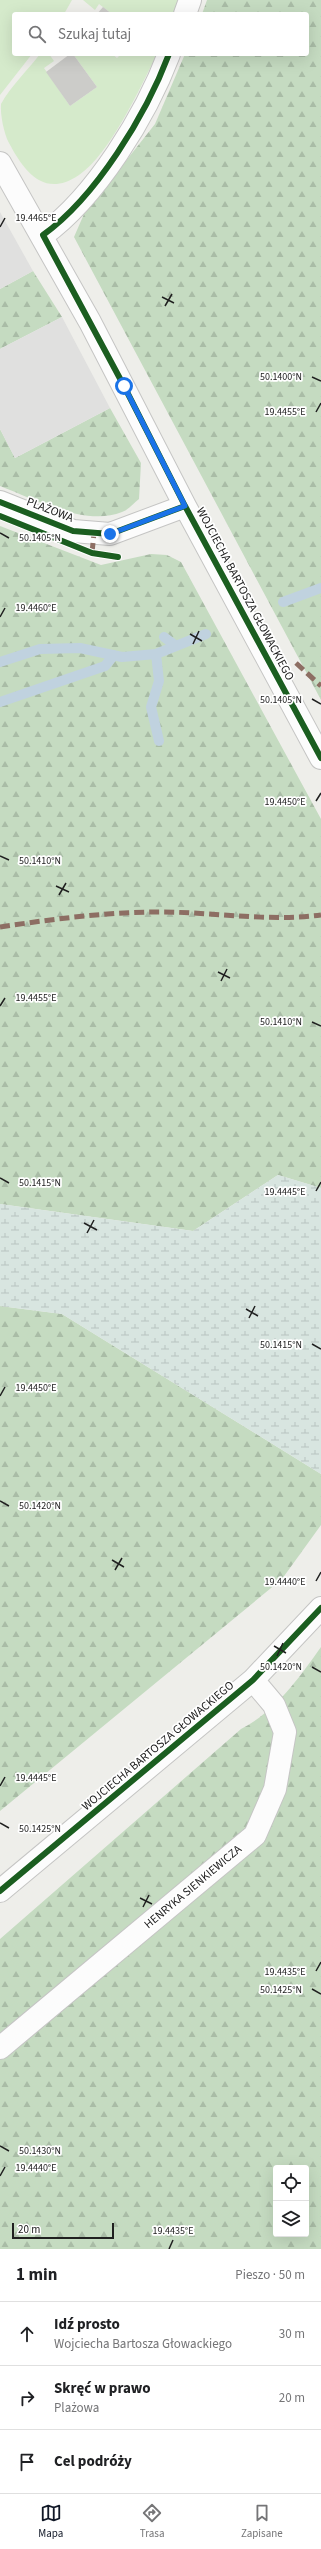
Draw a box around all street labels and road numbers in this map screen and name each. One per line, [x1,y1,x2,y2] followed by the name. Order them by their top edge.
[24,493,76,527] street label: PLAŻOWA
[192,504,298,684] street label: WOJCIECHA BARTOSZA GŁOWACKIEGO
[78,1677,238,1815] street label: WOJCIECHA BARTOSZA GŁOWACKIEGO
[141,1841,246,1933] street label: HENRYKA SIENKIEWICZA

